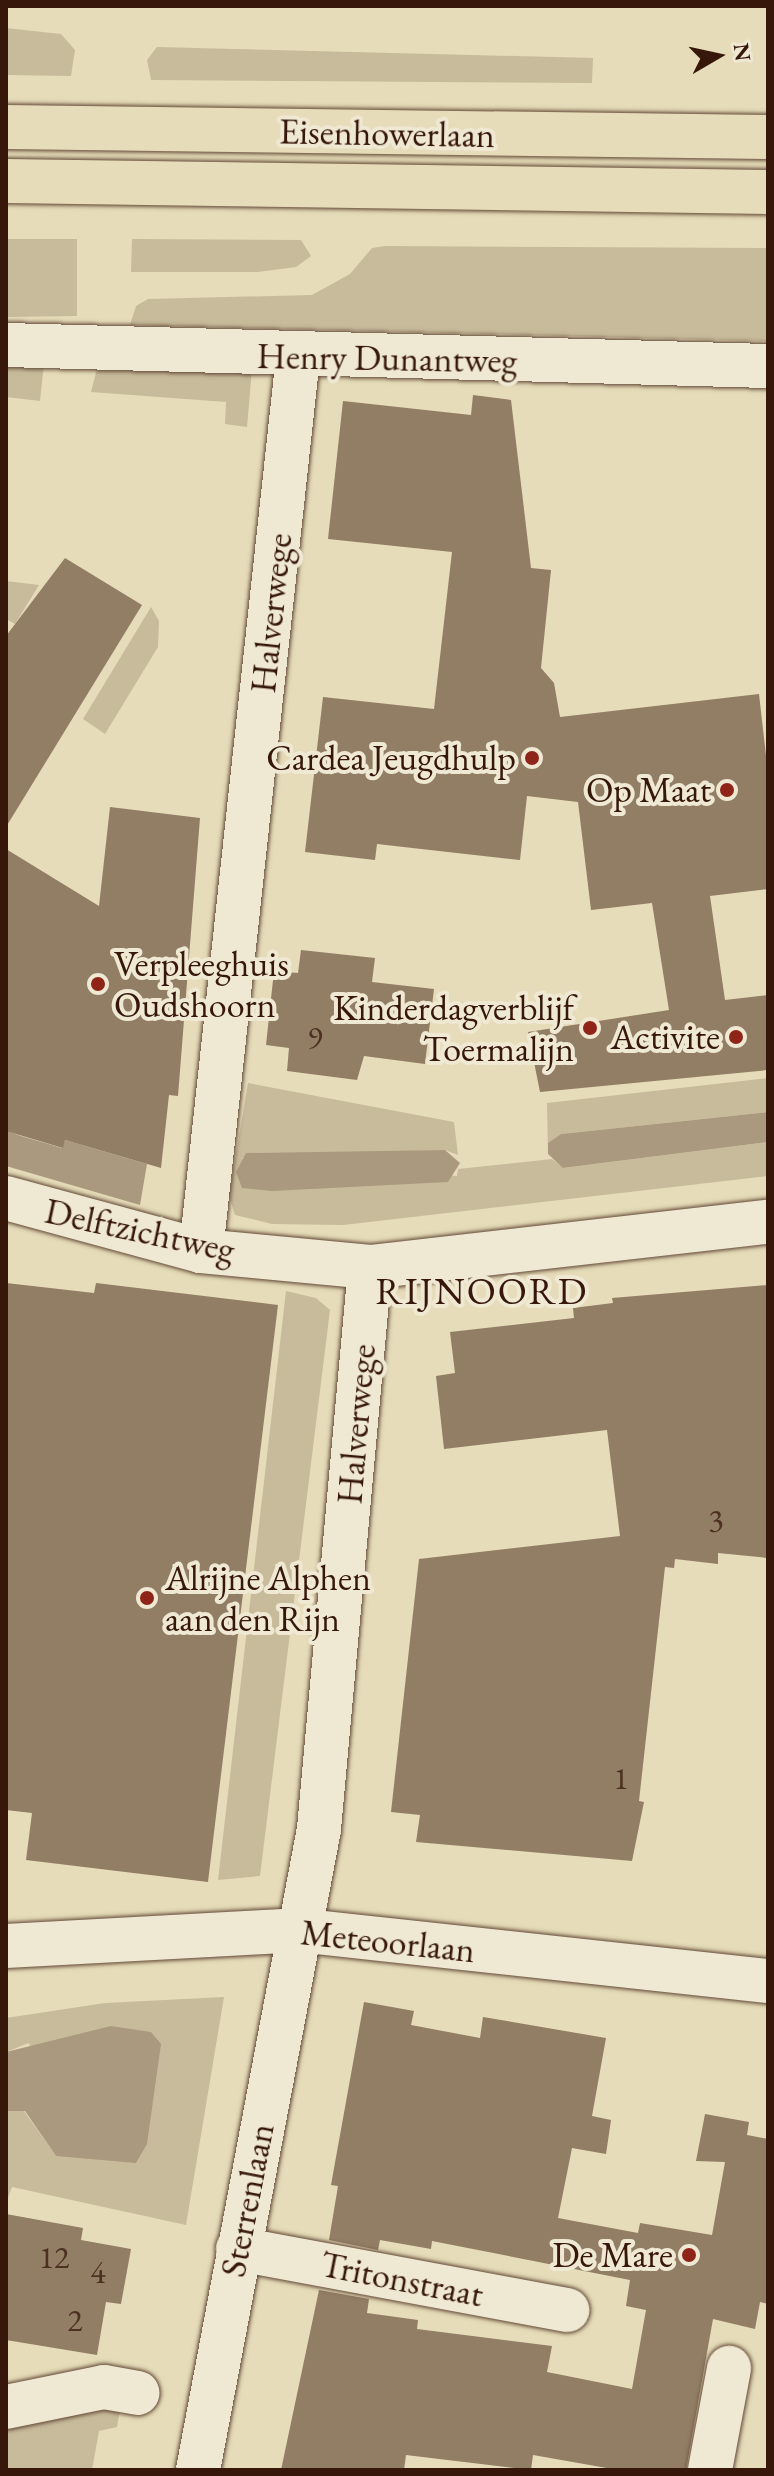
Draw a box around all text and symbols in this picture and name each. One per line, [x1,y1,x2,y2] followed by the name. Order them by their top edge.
[678,16,758,96] north arrow
[726,41,758,63] text: N
[279,110,495,156] street label: Eisenhowerlaan
[256,334,518,382] street label: Henry Dunantweg
[241,531,301,695] street label: Halverwege
[266,736,516,780] place label: Cardea Jeugdhulp
[523,749,541,767] marker: Cardea Jeugdhulp
[586,768,711,812] place label: Op Maat
[718,781,736,799] marker: Op Maat
[114,941,289,1026] place label: Verpleeghuis Oudshoorn
[89,975,107,993] marker: Verpleeghuis Oudshoorn
[333,985,574,1070] place label: Kinderdagverblijf Toermalijn
[610,1015,720,1059] place label: Activite
[307,1018,323,1056] house number: 9
[581,1019,599,1037] marker: Kinderdagverblijf Toermalijn
[727,1028,745,1046] marker: Activite
[41,1189,239,1271] street label: Delftzichtweg
[376,1268,588,1314] district label: RIJNOORD
[327,1342,385,1506] street label: Halverwege
[708,1501,724,1539] house number: 3
[165,1555,371,1640] place label: Alrijne Alphen aan den Rijn
[136,1587,158,1609] marker: Alrijne Alphen aan den Rijn
[613,1759,629,1797] house number: 1
[299,1910,477,1972] street label: Meteoorlaan
[211,2120,283,2280] street label: Sterrenlaan
[552,2233,673,2277] place label: De Mare
[39,2238,69,2276] house number: 12
[317,2242,487,2316] street label: Tritonstraat
[680,2246,698,2264] marker: De Mare
[90,2253,106,2291] house number: 4
[67,2301,83,2339] house number: 2

